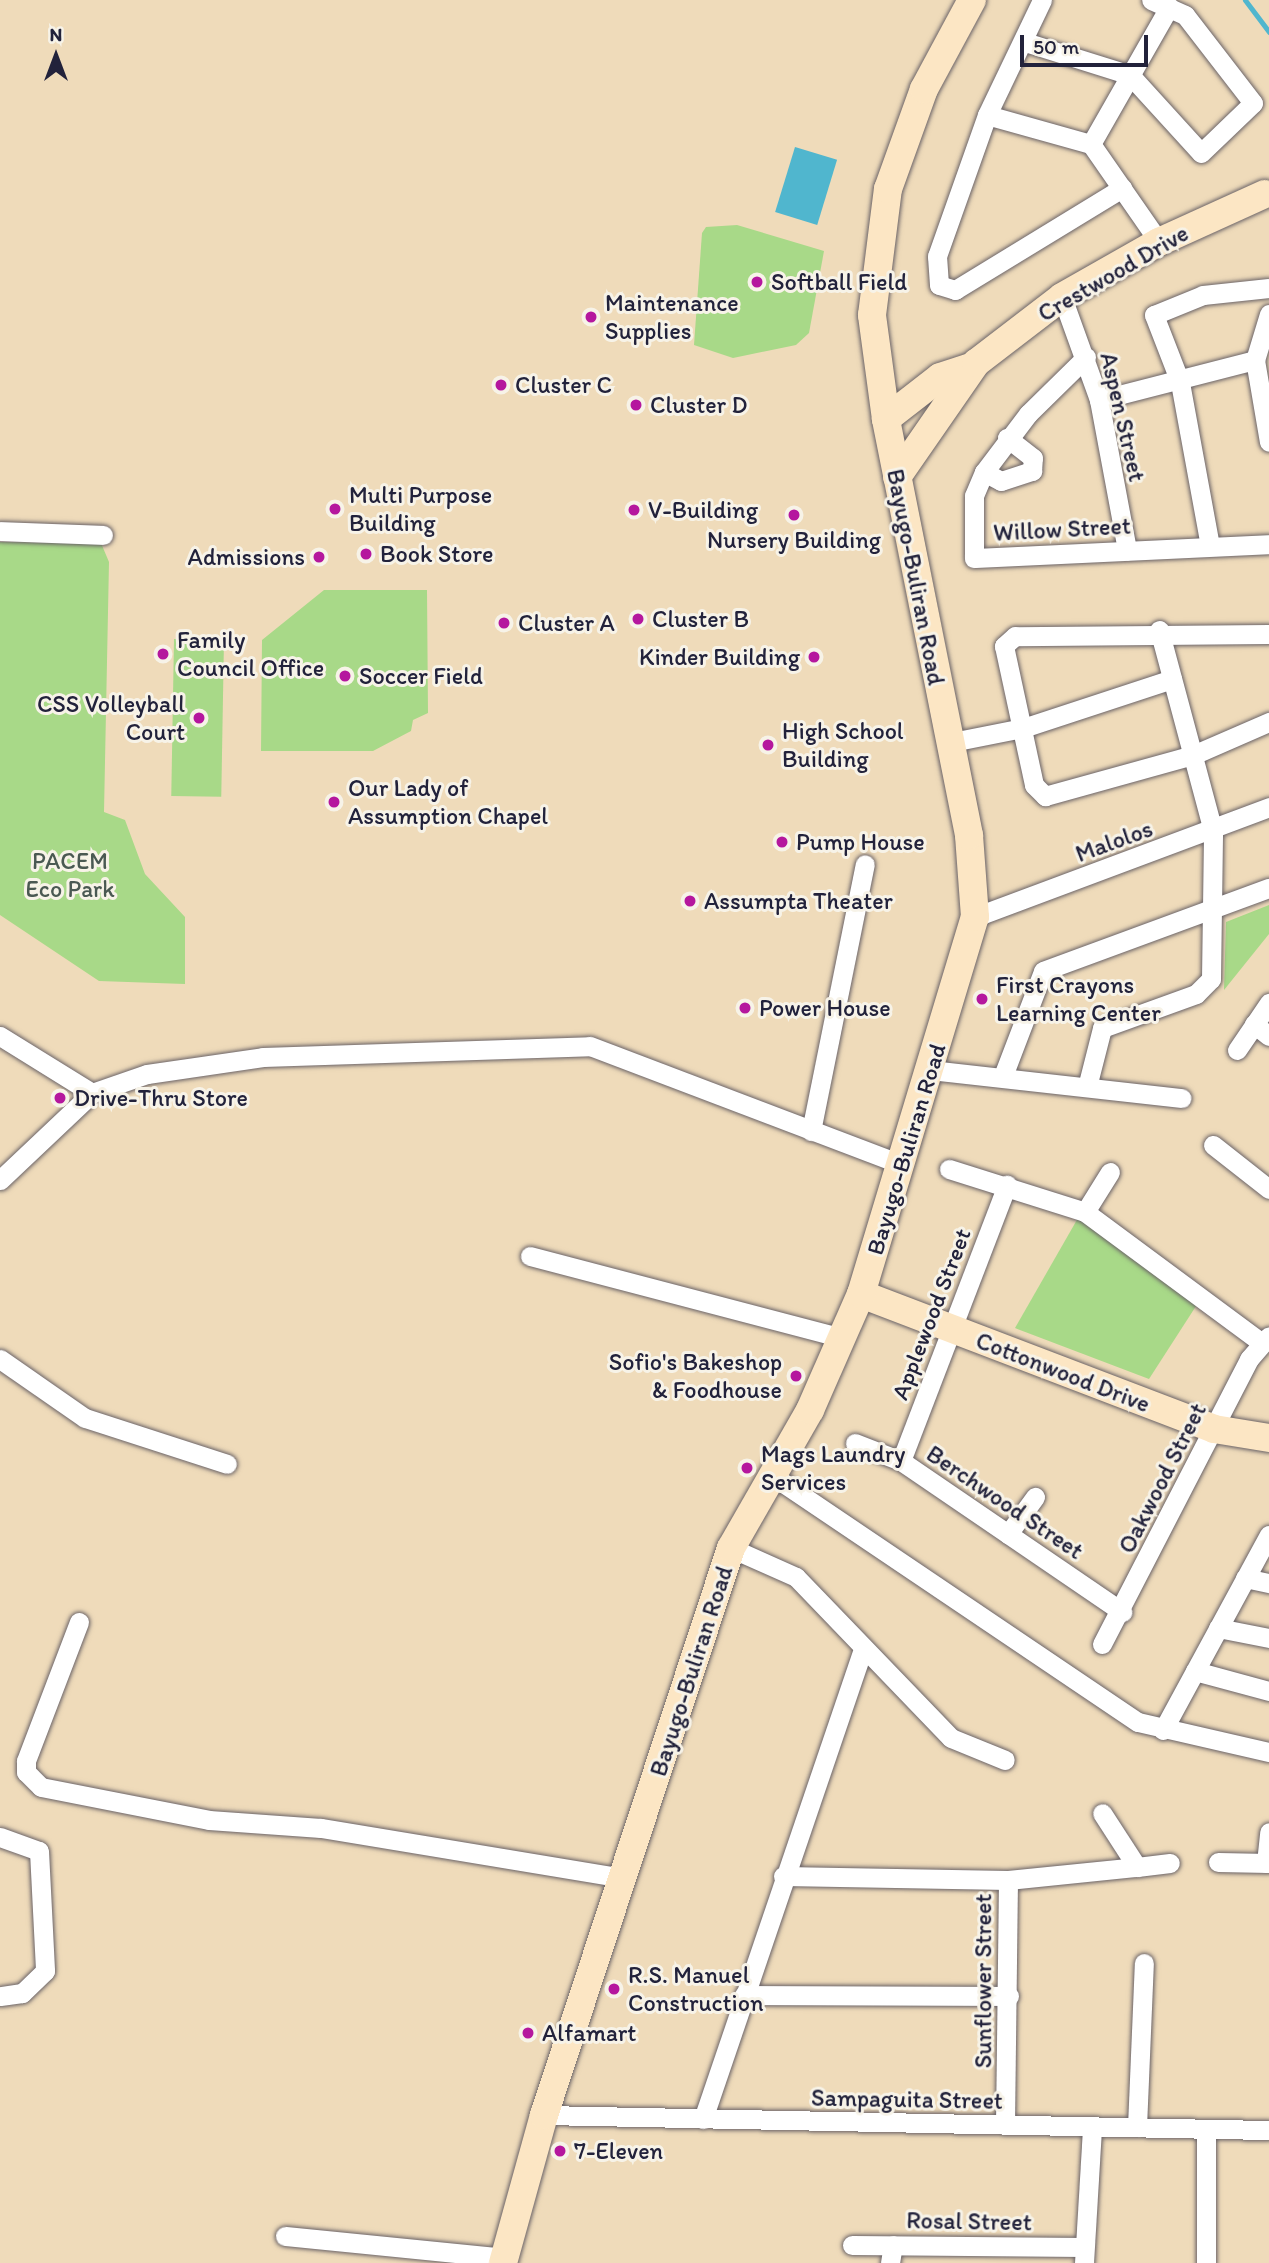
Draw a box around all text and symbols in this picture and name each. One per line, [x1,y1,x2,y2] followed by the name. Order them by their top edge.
[21,21,91,91] north arrow
[1024,21,1152,65] scale bar
[50,23,62,46] text: N
[1033,34,1079,59] text: 50 m
[1033,218,1193,328] street label: Crestwood Drive
[771,268,907,296] place label: Softball Field
[749,274,765,290] marker: Softball Field
[605,289,739,345] place label: Maintenance Supplies
[583,309,599,325] marker: Maintenance Supplies
[1094,350,1152,484] street label: Aspen Street
[515,371,612,399] place label: Cluster C
[493,377,509,393] marker: Cluster C
[650,391,747,419] place label: Cluster D
[628,397,644,413] marker: Cluster D
[881,466,951,688] street label: Bayugo-Buliran Road
[349,481,491,537] place label: Multi Purpose Building
[648,496,758,524] place label: V-Building
[327,501,343,517] marker: Multi Purpose Building
[626,502,642,518] marker: V-Building
[786,507,802,523] marker: Nursery Building
[993,511,1131,547] street label: Willow Street
[707,526,881,554] place label: Nursery Building
[380,540,493,568] place label: Book Store
[188,543,305,571] place label: Admissions
[358,546,374,562] marker: Book Store
[311,549,327,565] marker: Admissions
[652,605,749,633] place label: Cluster B
[518,609,615,637] place label: Cluster A
[630,611,646,627] marker: Cluster B
[496,615,512,631] marker: Cluster A
[177,626,324,682] place label: Family Council Office
[639,643,800,671] place label: Kinder Building
[155,646,171,662] marker: Family Council Office
[806,649,822,665] marker: Kinder Building
[359,662,483,690] place label: Soccer Field
[337,668,353,684] marker: Soccer Field
[37,690,185,746] place label: CSS Volleyball Court
[191,710,207,726] marker: CSS Volleyball Court
[782,717,903,773] place label: High School Building
[760,737,776,753] marker: High School Building
[348,774,548,830] place label: Our Lady of Assumption Chapel
[326,794,342,810] marker: Our Lady of Assumption Chapel
[1071,814,1157,868] street label: Malolos
[796,828,925,856] place label: Pump House
[774,834,790,850] marker: Pump House
[25,847,115,903] park label: PACEM Eco Park
[704,887,893,915] place label: Assumpta Theater
[682,893,698,909] marker: Assumpta Theater
[996,971,1161,1027] place label: First Crayons Learning Center
[974,991,990,1007] marker: First Crayons Learning Center
[759,994,891,1022] place label: Power House
[737,1000,753,1016] marker: Power House
[860,1040,952,1258] street label: Bayugo-Buliran Road
[74,1084,247,1112] place label: Drive-Thru Store
[52,1090,68,1106] marker: Drive-Thru Store
[885,1225,977,1403] street label: Applewood Street
[972,1326,1154,1418] street label: Cottonwood Drive
[608,1348,782,1404] place label: Sofio's Bakeshop & Foodhouse
[788,1368,804,1384] marker: Sofio's Bakeshop & Foodhouse
[1112,1398,1212,1558] street label: Oakwood Street
[921,1439,1089,1565] street label: Berchwood Street
[761,1440,906,1496] place label: Mags Laundry Services
[739,1460,755,1476] marker: Mags Laundry Services
[643,1562,739,1780] street label: Bayugo-Buliran Road
[969,1894,997,2068] street label: Sunflower Street
[628,1961,764,2017] place label: R.S. Manuel Construction
[606,1981,622,1997] marker: R.S. Manuel Construction
[542,2019,636,2047] place label: Alfamart
[520,2025,536,2041] marker: Alfamart
[811,2083,1003,2115] street label: Sampaguita Street
[574,2137,663,2165] place label: 7-Eleven
[552,2143,568,2159] marker: 7-Eleven
[906,2206,1032,2236] street label: Rosal Street

